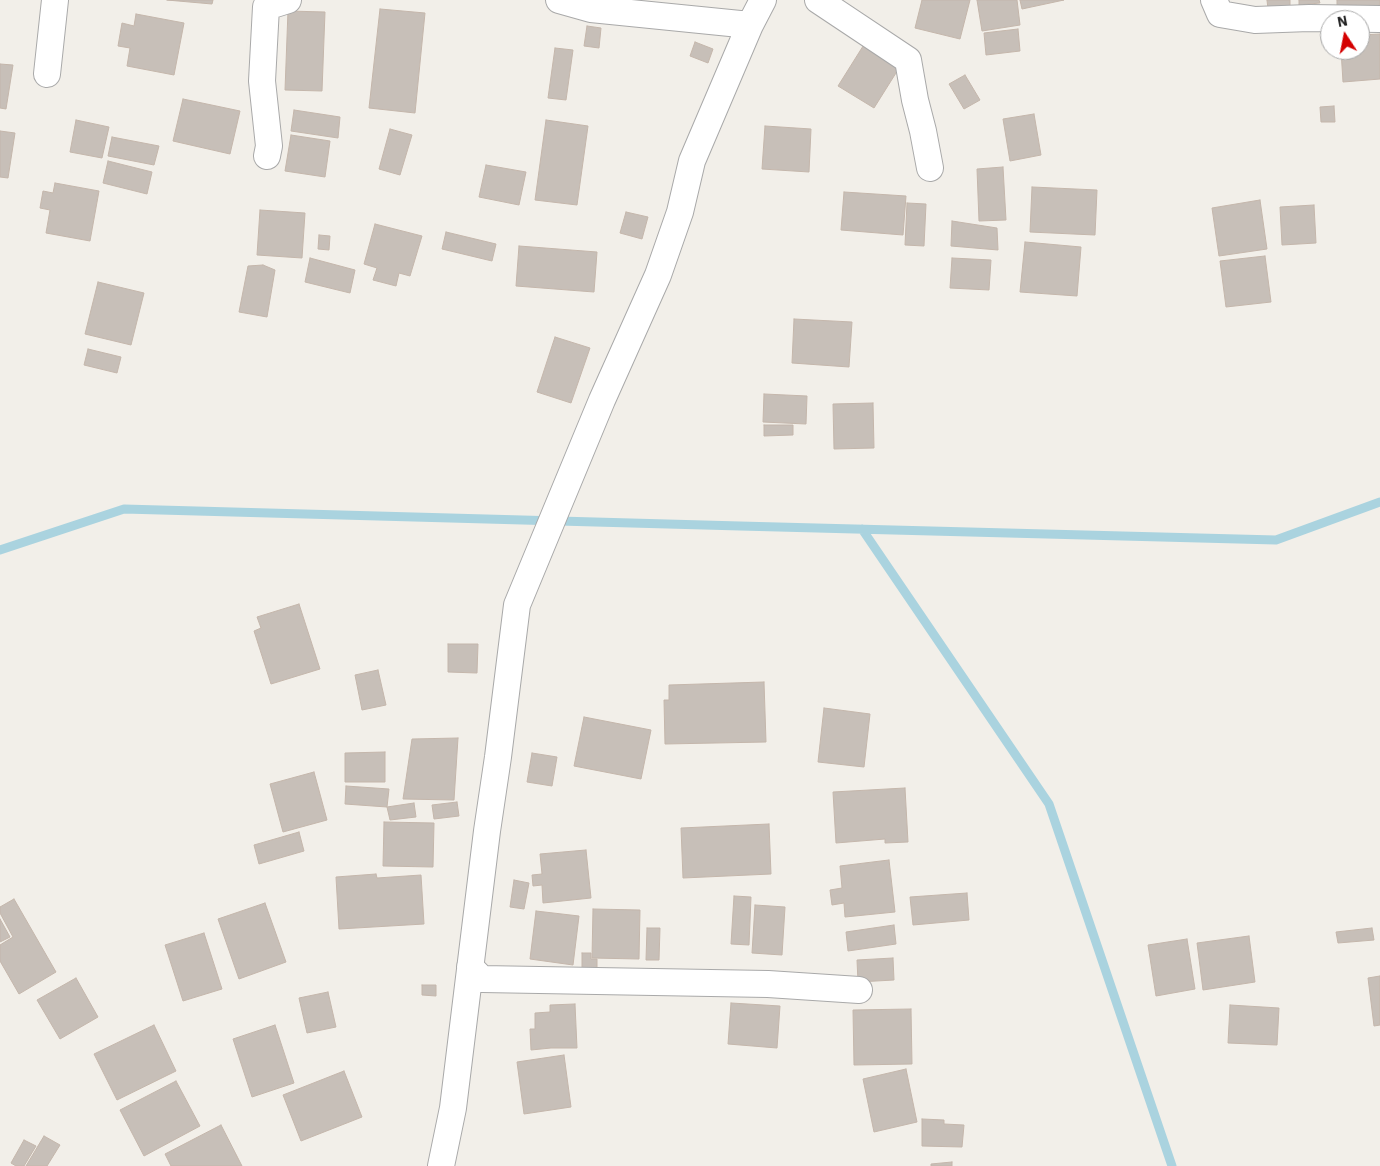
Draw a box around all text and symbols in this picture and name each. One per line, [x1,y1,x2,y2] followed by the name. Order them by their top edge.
[1320,10,1370,60] north arrow
[1336,11,1349,31] text: N

